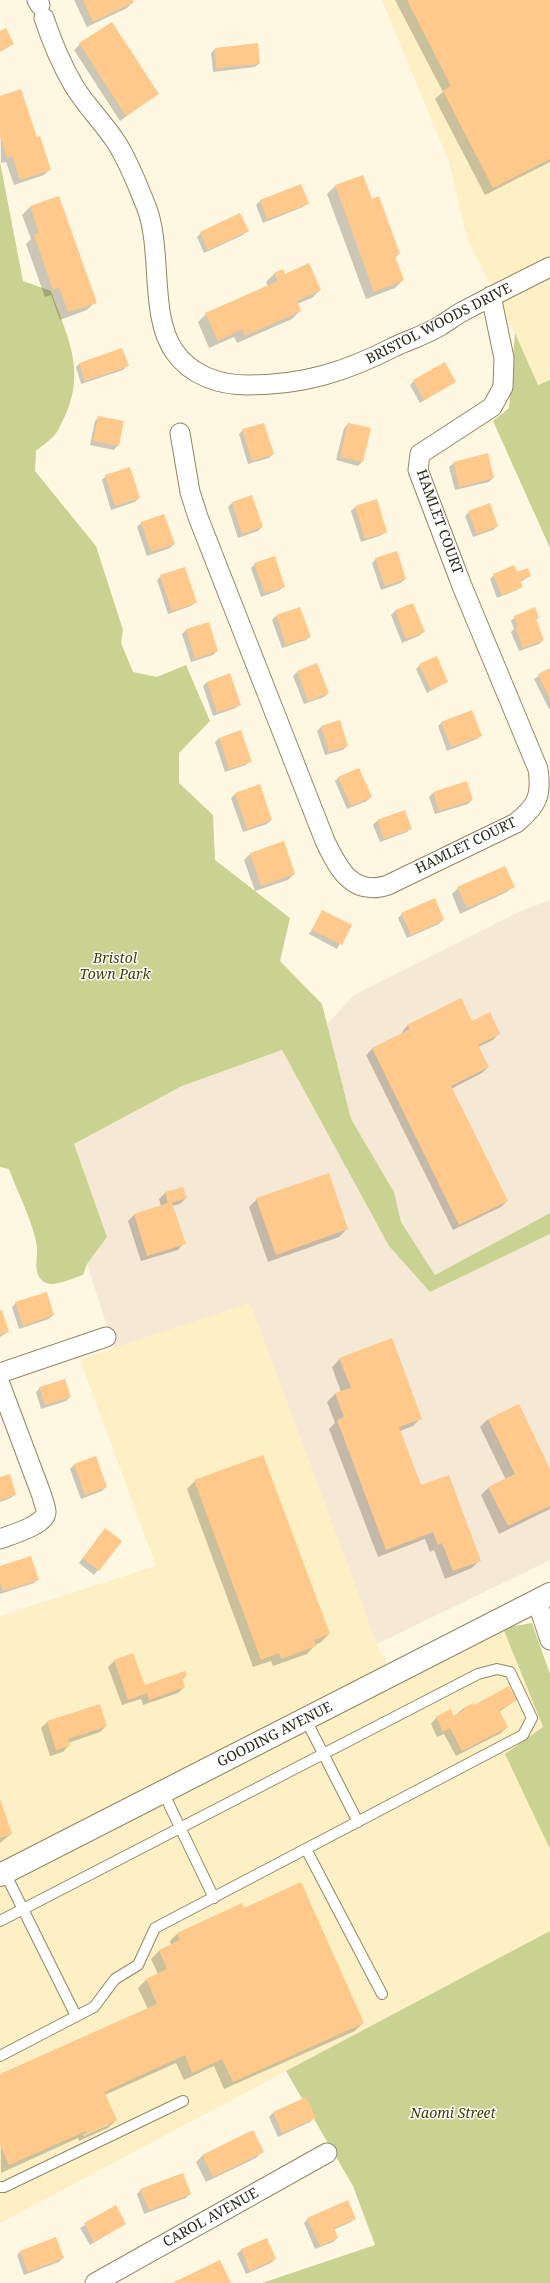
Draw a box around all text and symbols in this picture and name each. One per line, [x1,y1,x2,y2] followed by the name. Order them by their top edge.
[363,280,515,368] street label: BRISTOL WOODS DRIVE
[412,467,466,577] street label: HAMLET COURT
[413,814,519,878] street label: HAMLET COURT
[80,951,150,984] park label: Bristol Town Park
[215,1699,335,1771] street label: GOODING AVENUE
[410,2106,496,2122] park label: Naomi Street
[160,2185,262,2251] street label: CAROL AVENUE

